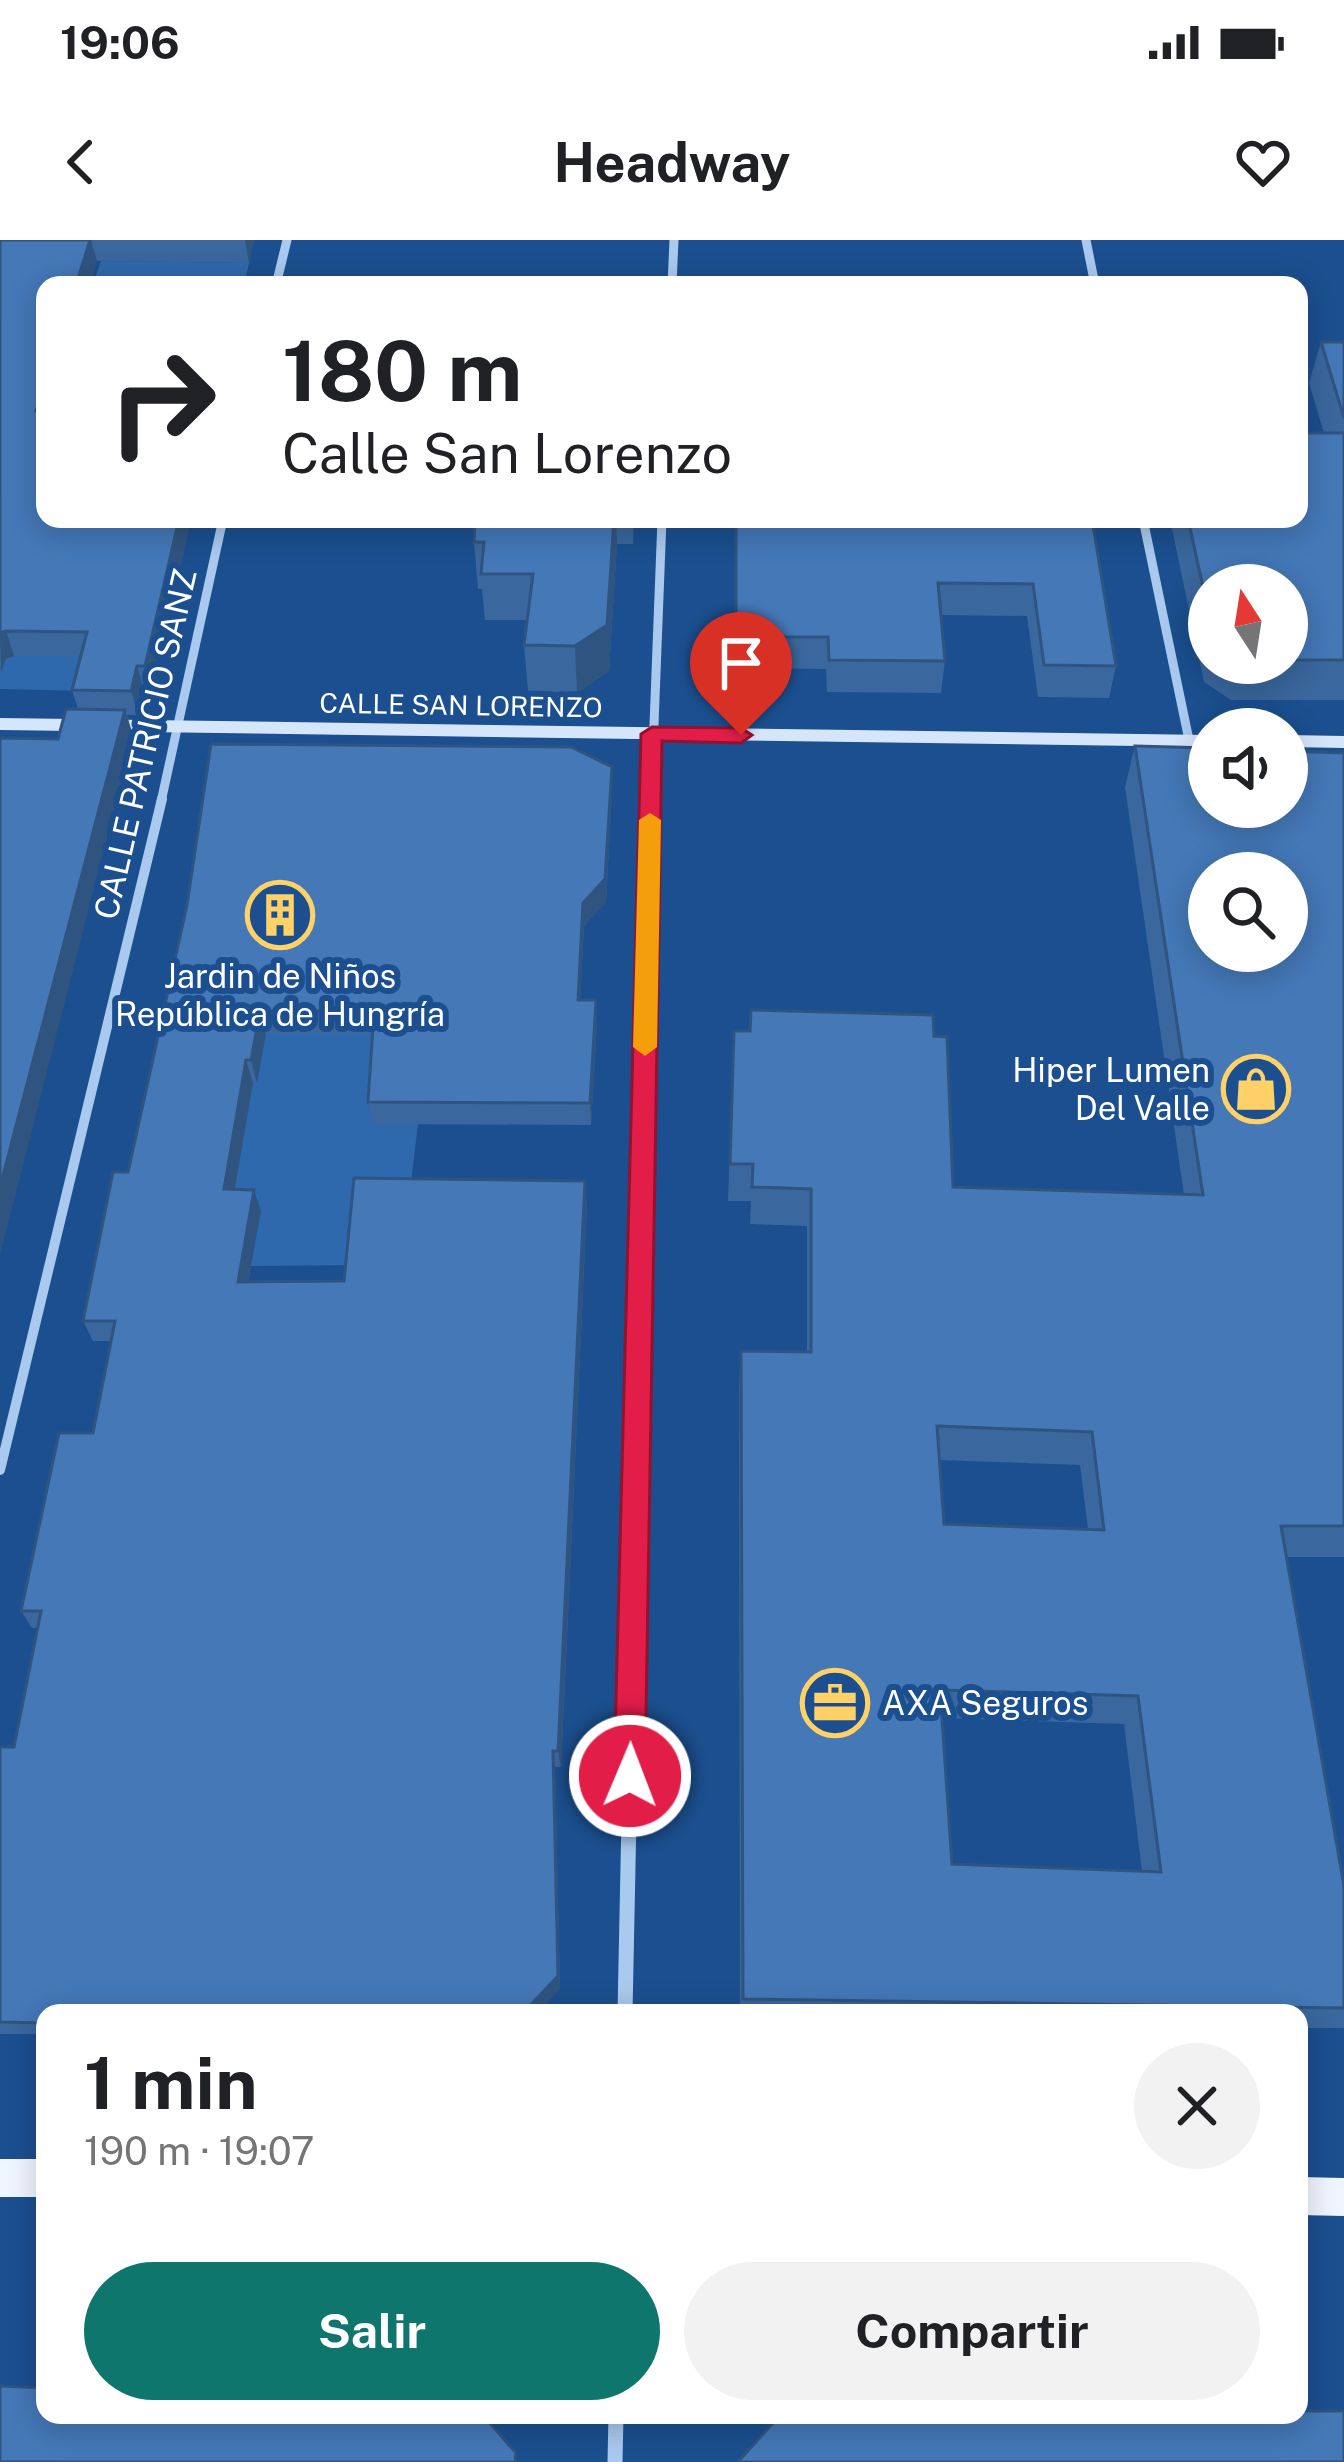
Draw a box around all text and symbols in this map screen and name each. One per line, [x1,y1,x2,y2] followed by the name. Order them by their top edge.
[60,16,180,69] text: 19:06
[48,129,114,195] icon: back
[1230,129,1296,195] icon: heart
[554,131,790,194] text: Headway
[282,321,522,420] text: 180 m
[84,324,240,480] icon: right
[282,422,732,485] text: Calle San Lorenzo
[1188,564,1308,684] north arrow
[1188,564,1308,972] map controls
[86,565,204,923] street label: CALLE PATRICIO SANZ
[690,612,792,735] pin
[708,630,774,696] icon: arrive
[319,687,603,723] street label: CALLE SAN LORENZO
[1188,708,1308,828] button: sound
[1188,852,1308,972] button: search
[245,880,315,950] building icon: Jardin de Niños República de Hungría
[115,957,445,1033] place label: Jardin de Niños República de Hungría
[1012,1051,1210,1127] place label: Hiper Lumen Del Valle
[1221,1054,1291,1124] shop icon: Hiper Lumen Del Valle
[800,1668,870,1738] office icon: AXA Seguros
[882,1684,1088,1722] place label: AXA Seguros
[567,1713,693,1839] position arrow
[84,2041,258,2125] text: 1 min
[1134,2043,1260,2169] button: close
[84,2128,314,2174] text: 190 m · 19:07
[84,2262,660,2400] button: Salir
[684,2262,1260,2400] button: Compartir

